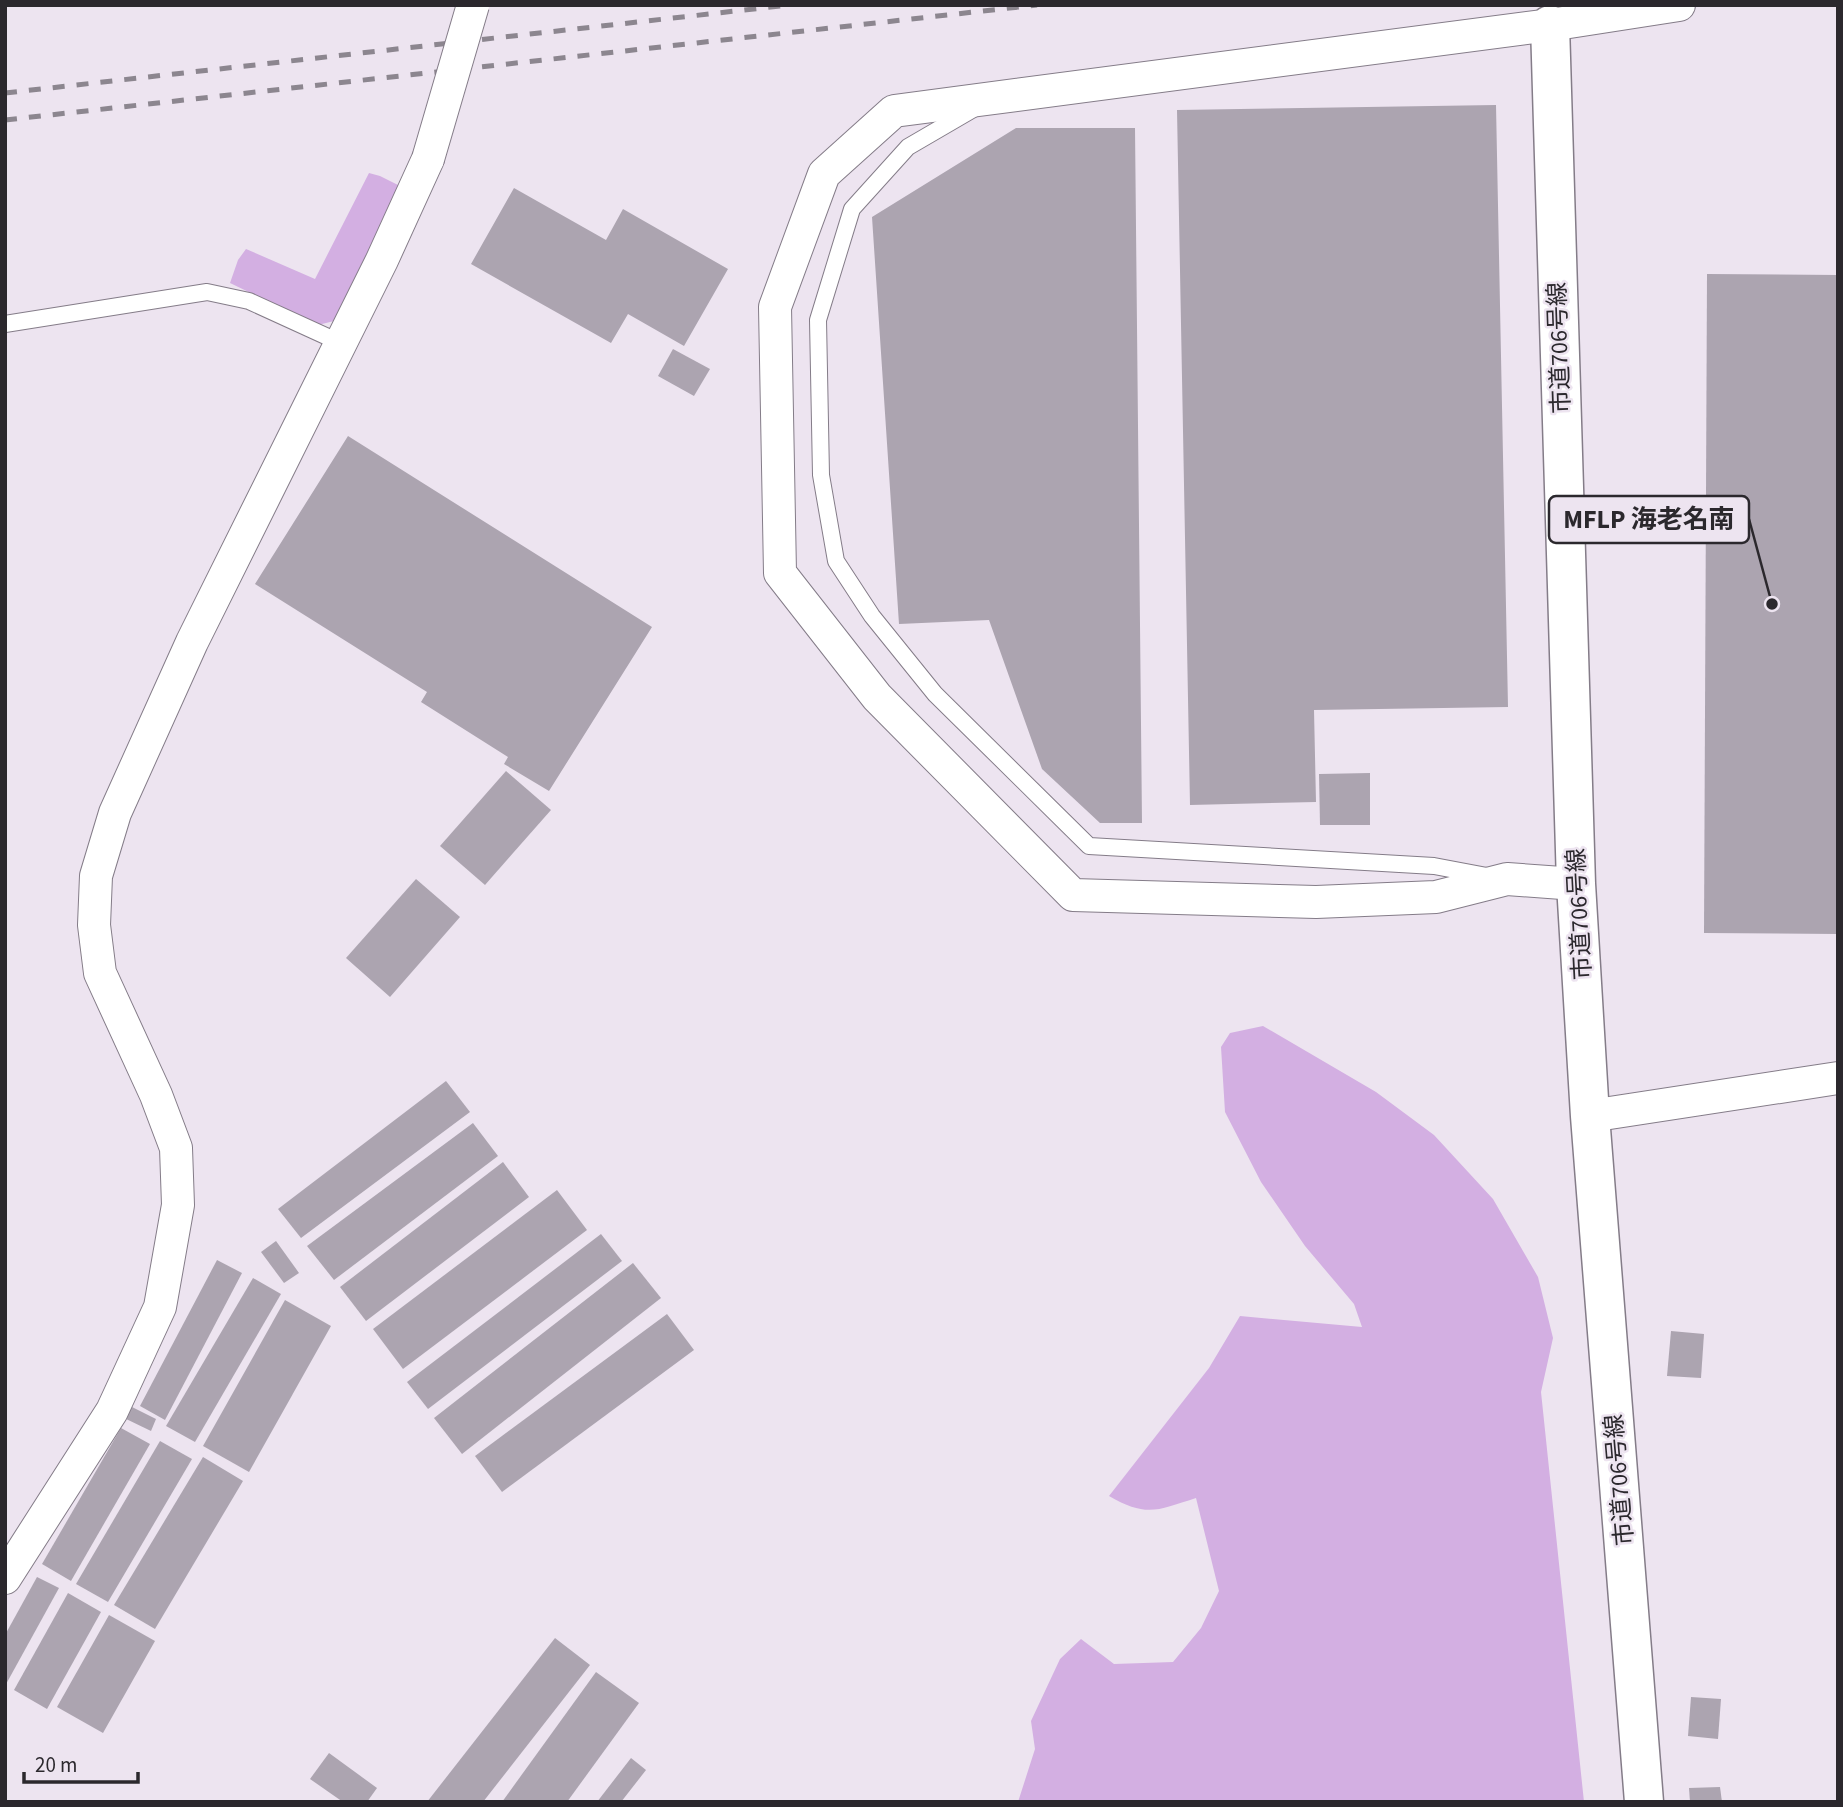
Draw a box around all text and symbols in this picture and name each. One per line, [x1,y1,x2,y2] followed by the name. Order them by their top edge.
[1540,282,1579,414] street label: 市道706号線
[1549,496,1749,543] callout: MFLP 海老名南
[1563,501,1735,538] text: MFLP 海老名南
[1559,847,1600,981] street label: 市道706号線
[1596,1413,1643,1547] street label: 市道706号線
[24,1741,138,1785] scale bar
[35,1750,77,1780] text: 20 m

